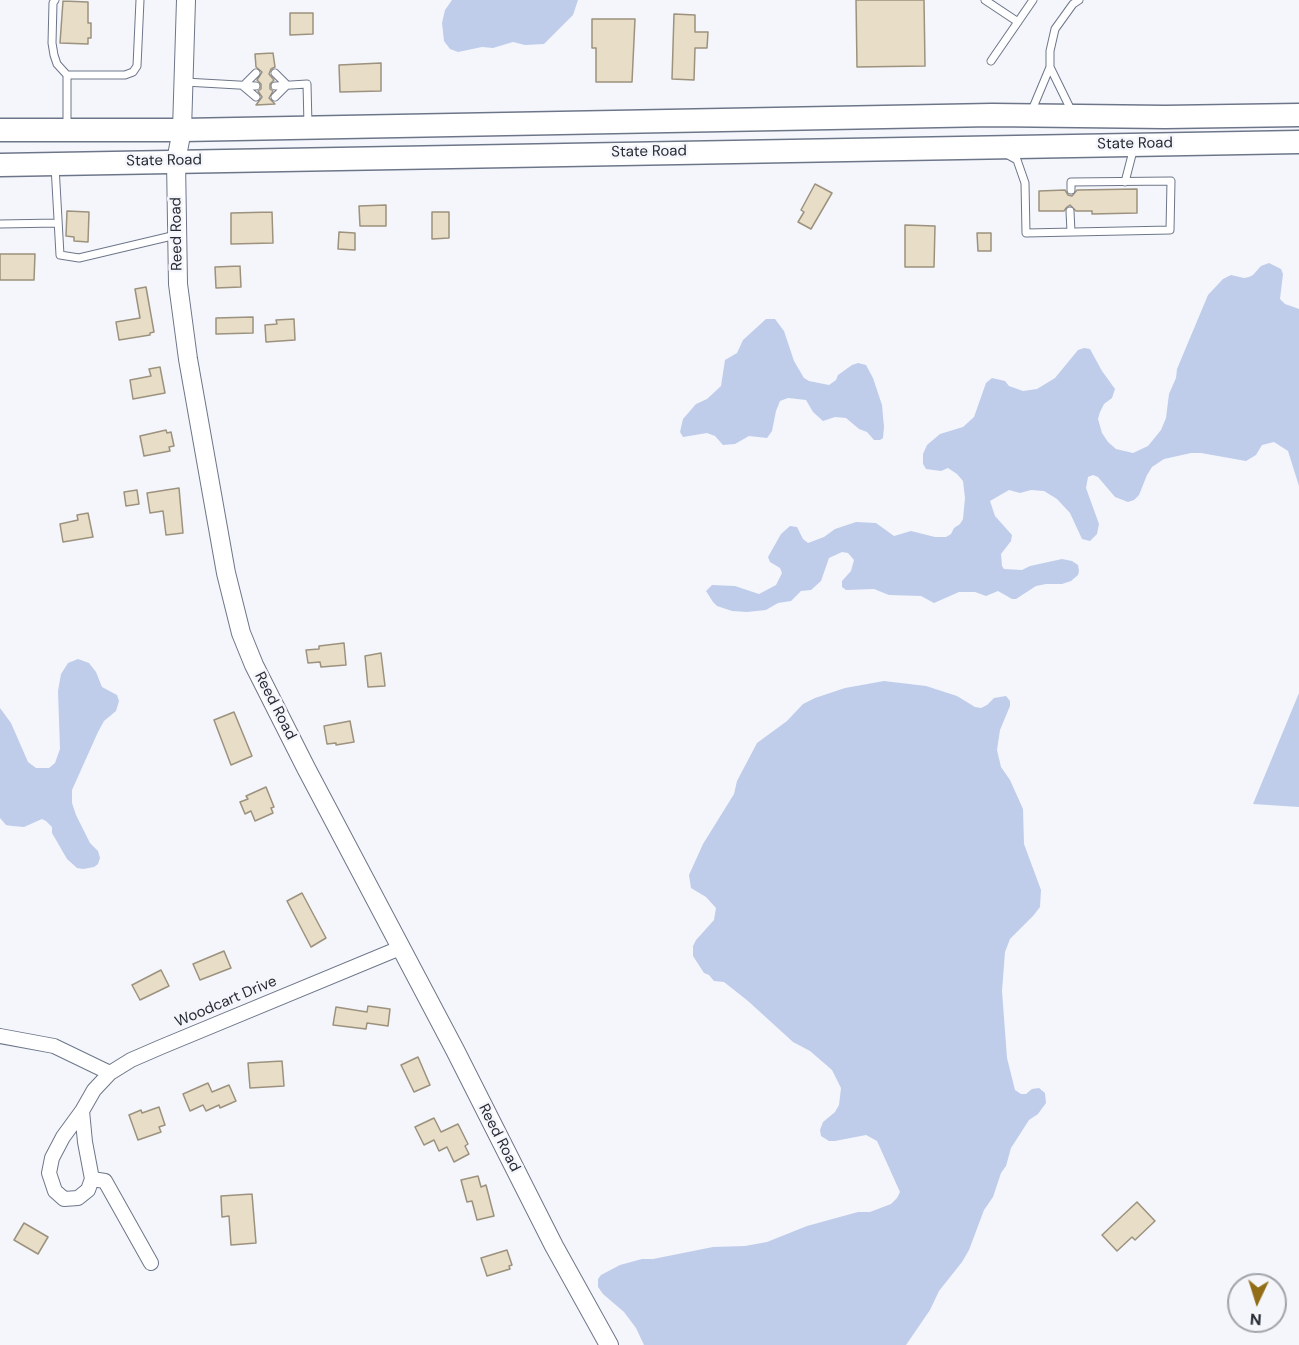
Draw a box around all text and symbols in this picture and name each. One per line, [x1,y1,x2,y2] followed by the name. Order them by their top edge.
[1097,134,1173,154] street label: State Road
[611,142,687,162] street label: State Road
[126,151,202,171] street label: State Road
[167,197,187,271] street label: Reed Road
[250,669,300,743] street label: Reed Road
[172,972,280,1032] street label: Woodcart Drive
[474,1101,524,1175] street label: Reed Road
[1227,1273,1287,1333] north arrow
[1249,1309,1262,1330] text: N

